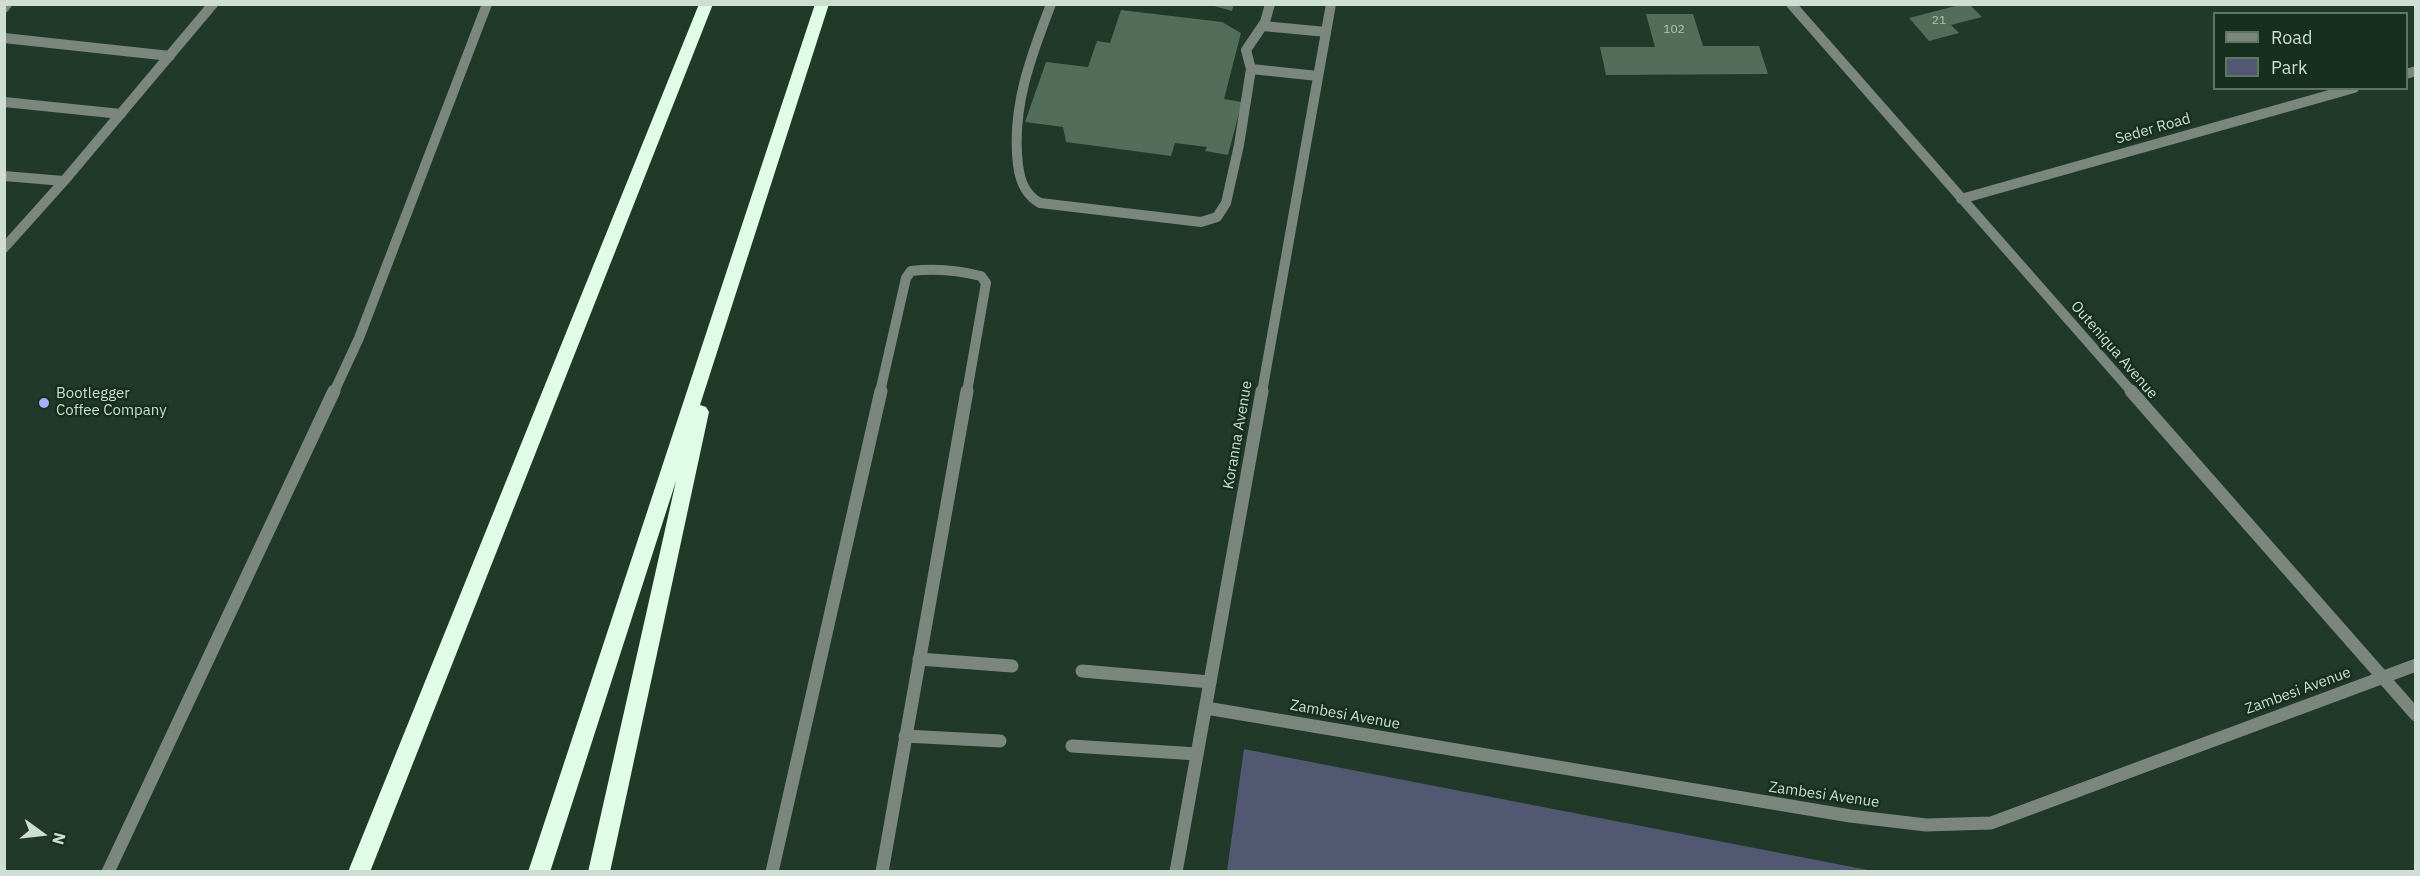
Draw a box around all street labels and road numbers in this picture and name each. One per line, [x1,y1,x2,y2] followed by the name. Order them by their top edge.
[2113,110,2193,148] street label: Seder Road
[2067,297,2161,403] street label: Outeniqua Avenue
[1220,379,1256,491] street label: Koranna Avenue
[2243,663,2353,719] street label: Zambesi Avenue
[1289,696,1401,734] street label: Zambesi Avenue
[1768,778,1880,812] street label: Zambesi Avenue

